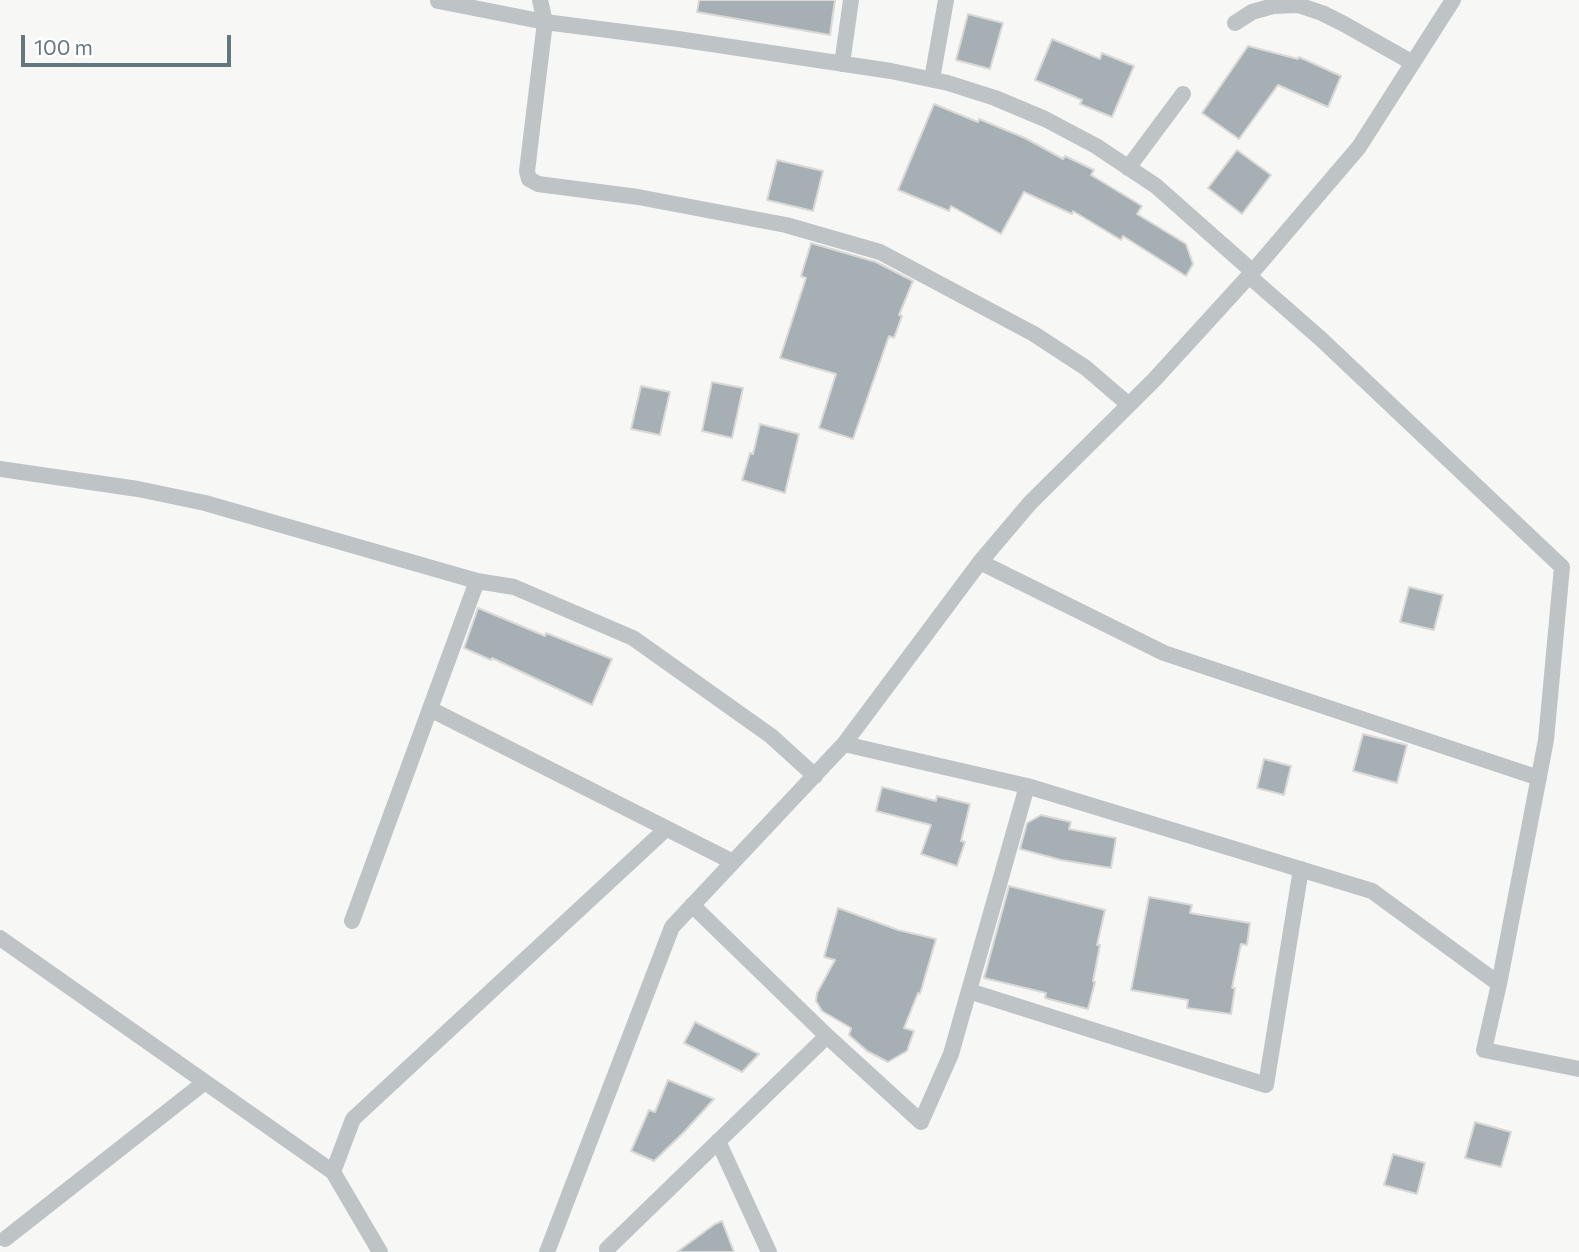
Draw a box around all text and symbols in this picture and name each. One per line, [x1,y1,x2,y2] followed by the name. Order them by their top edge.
[24,21,234,65] scale bar
[34,34,93,59] text: 100 m

